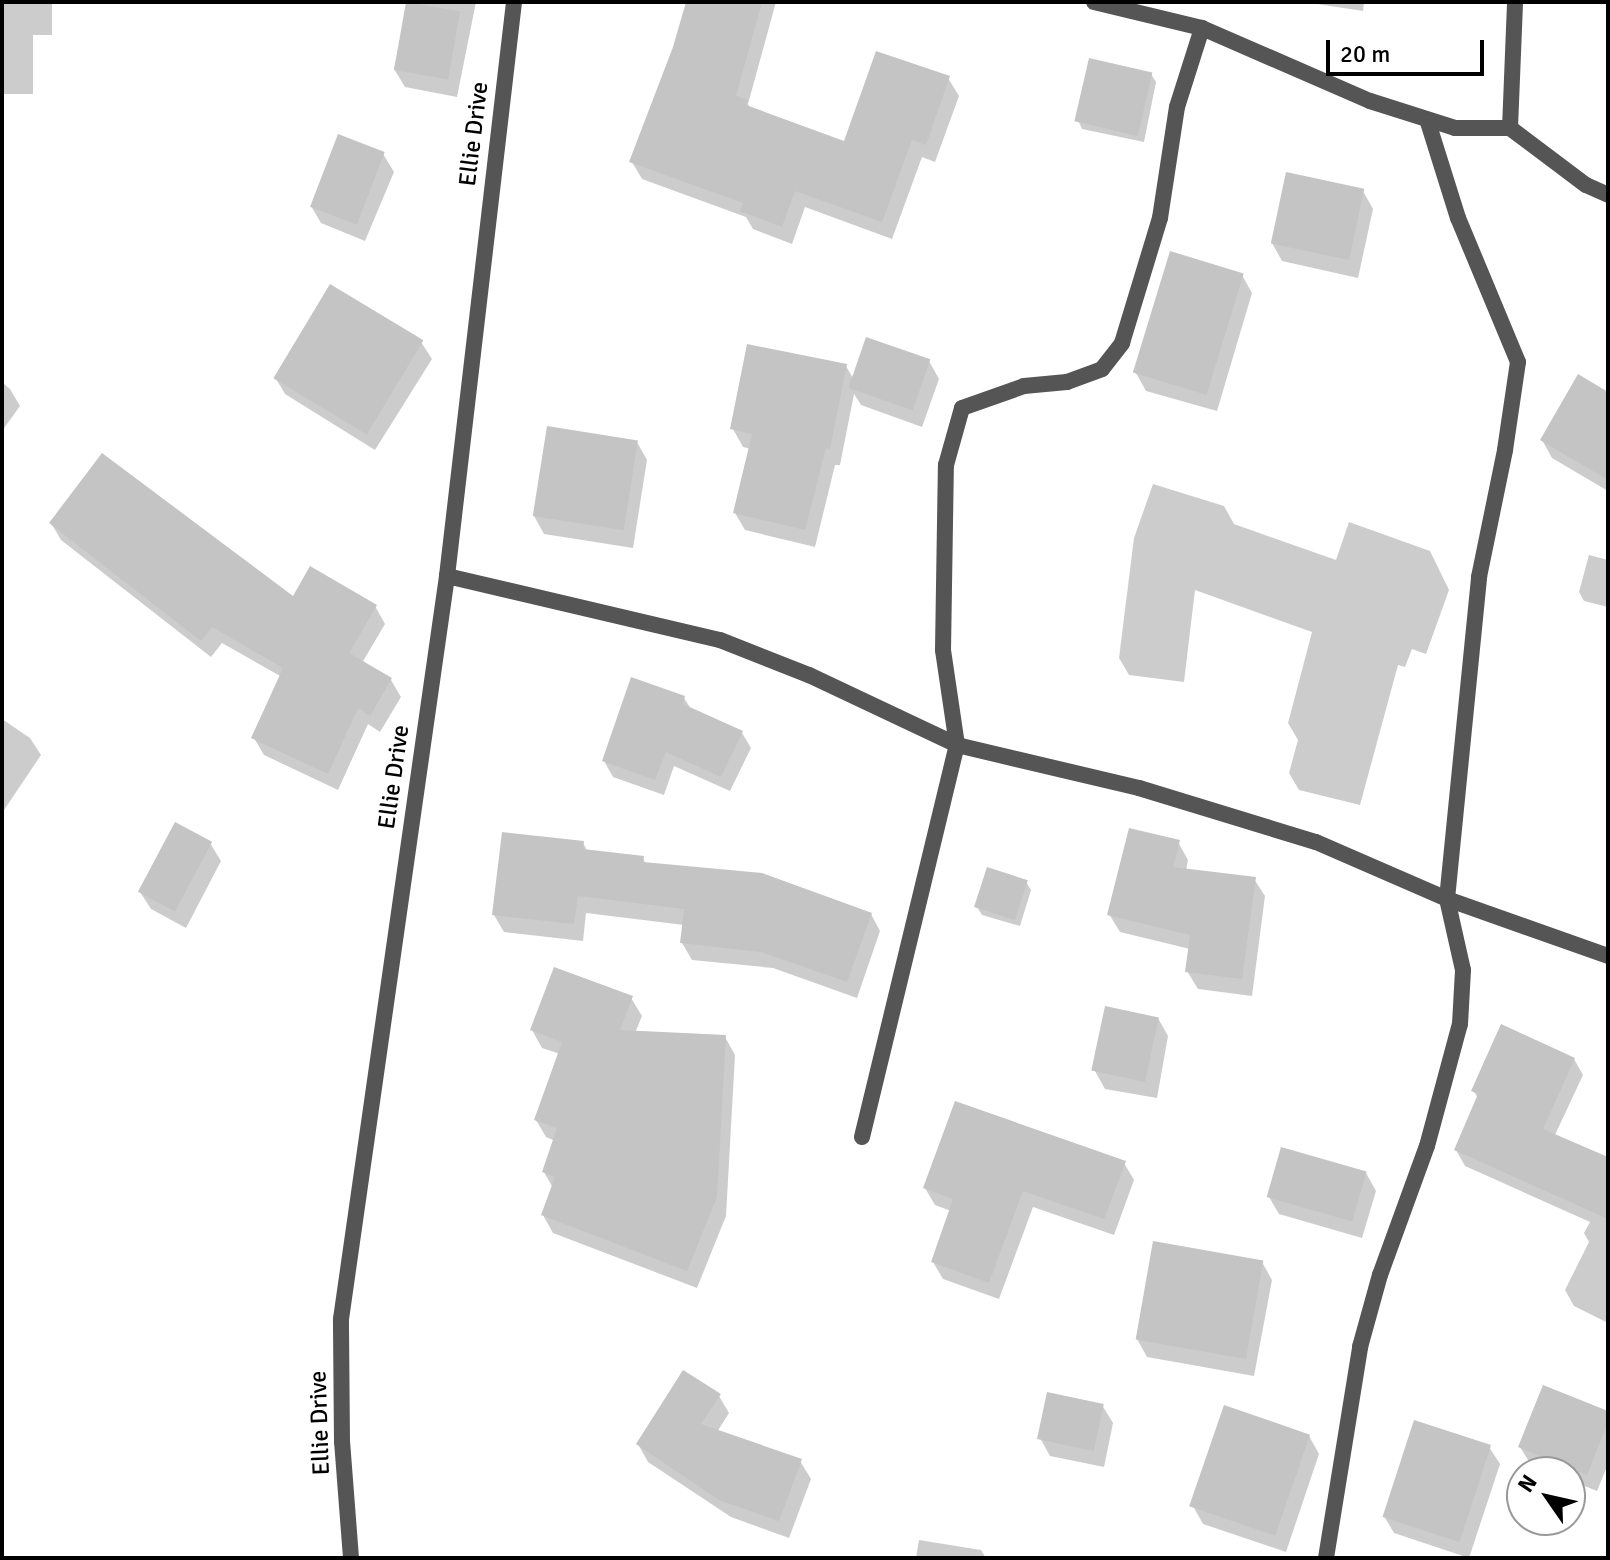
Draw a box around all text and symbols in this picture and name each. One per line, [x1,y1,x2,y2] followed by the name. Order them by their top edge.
[1330,24,1488,74] scale bar
[1340,39,1390,69] text: 20 m
[453,80,495,188] street label: Ellie Drive
[372,723,416,831] street label: Ellie Drive
[304,1370,336,1476] street label: Ellie Drive
[1506,1456,1586,1536] north arrow
[1512,1470,1543,1497] text: N

